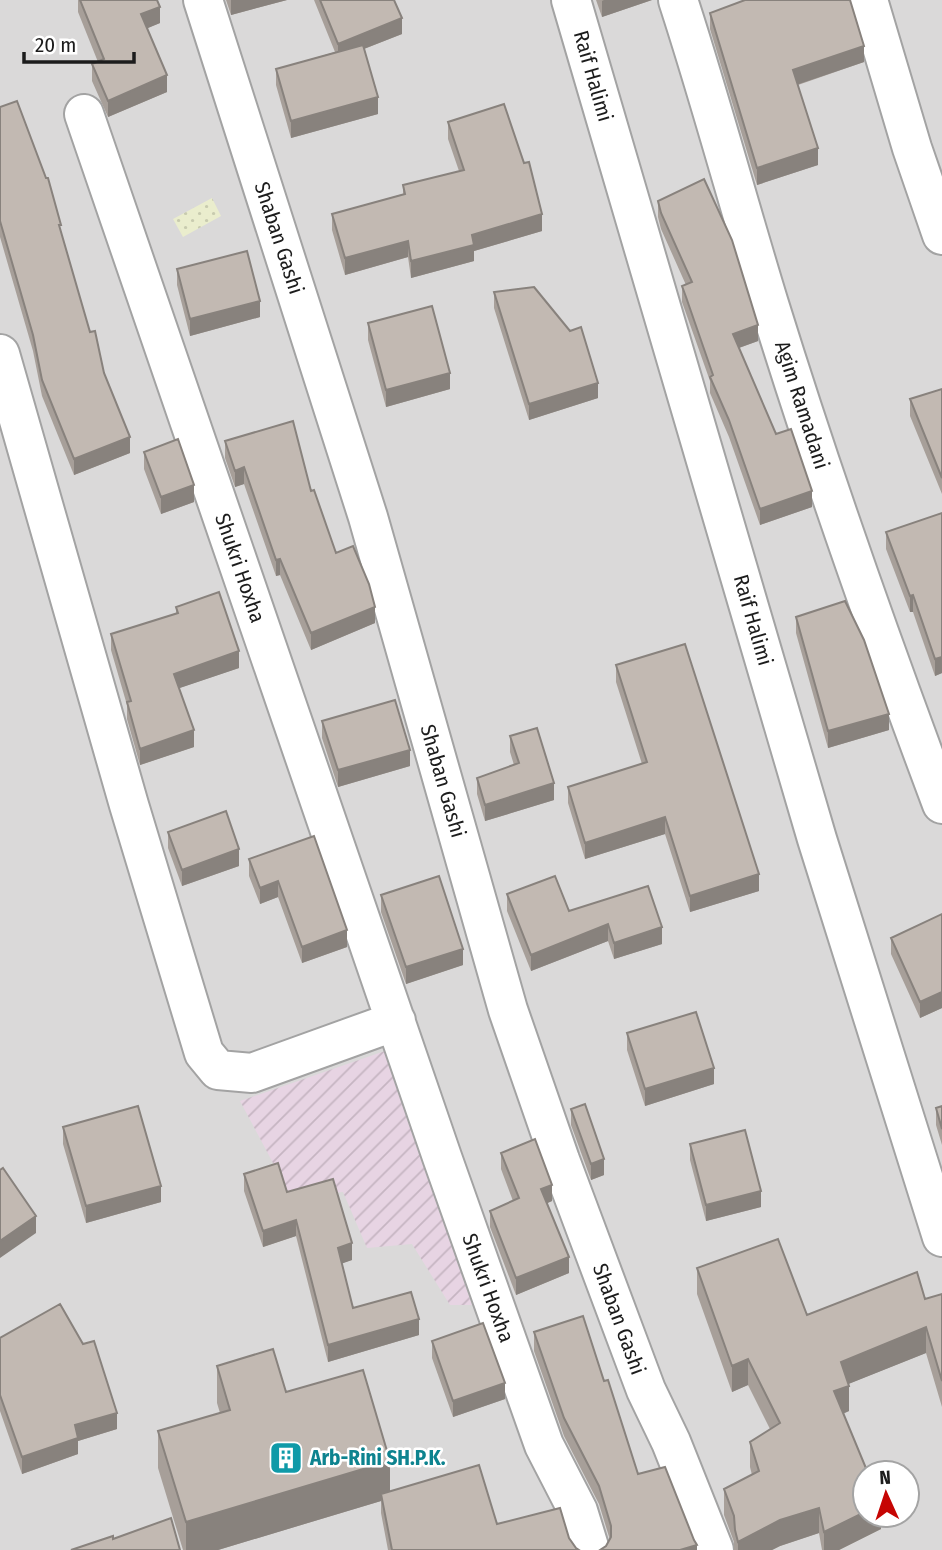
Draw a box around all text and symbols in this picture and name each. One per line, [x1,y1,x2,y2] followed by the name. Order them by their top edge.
[24,21,135,65] scale bar
[568,28,618,124] street label: Raif Halimi
[35,32,76,58] text: 20 m
[249,179,309,297] street label: Shaban Gashi
[769,338,835,472] street label: Agim Ramadani
[209,510,271,626] street label: Shukri Hoxha
[728,572,778,668] street label: Raif Halimi
[414,721,472,841] street label: Shaban Gashi
[456,1230,520,1346] street label: Shukri Hoxha
[587,1260,651,1378] street label: Shaban Gashi
[267,1439,305,1477] building icon: Arb-Rini SH.P.K.
[309,1445,446,1471] place label: Arb-Rini SH.P.K.
[851,1459,921,1529] north arrow
[879,1466,891,1489] text: N

